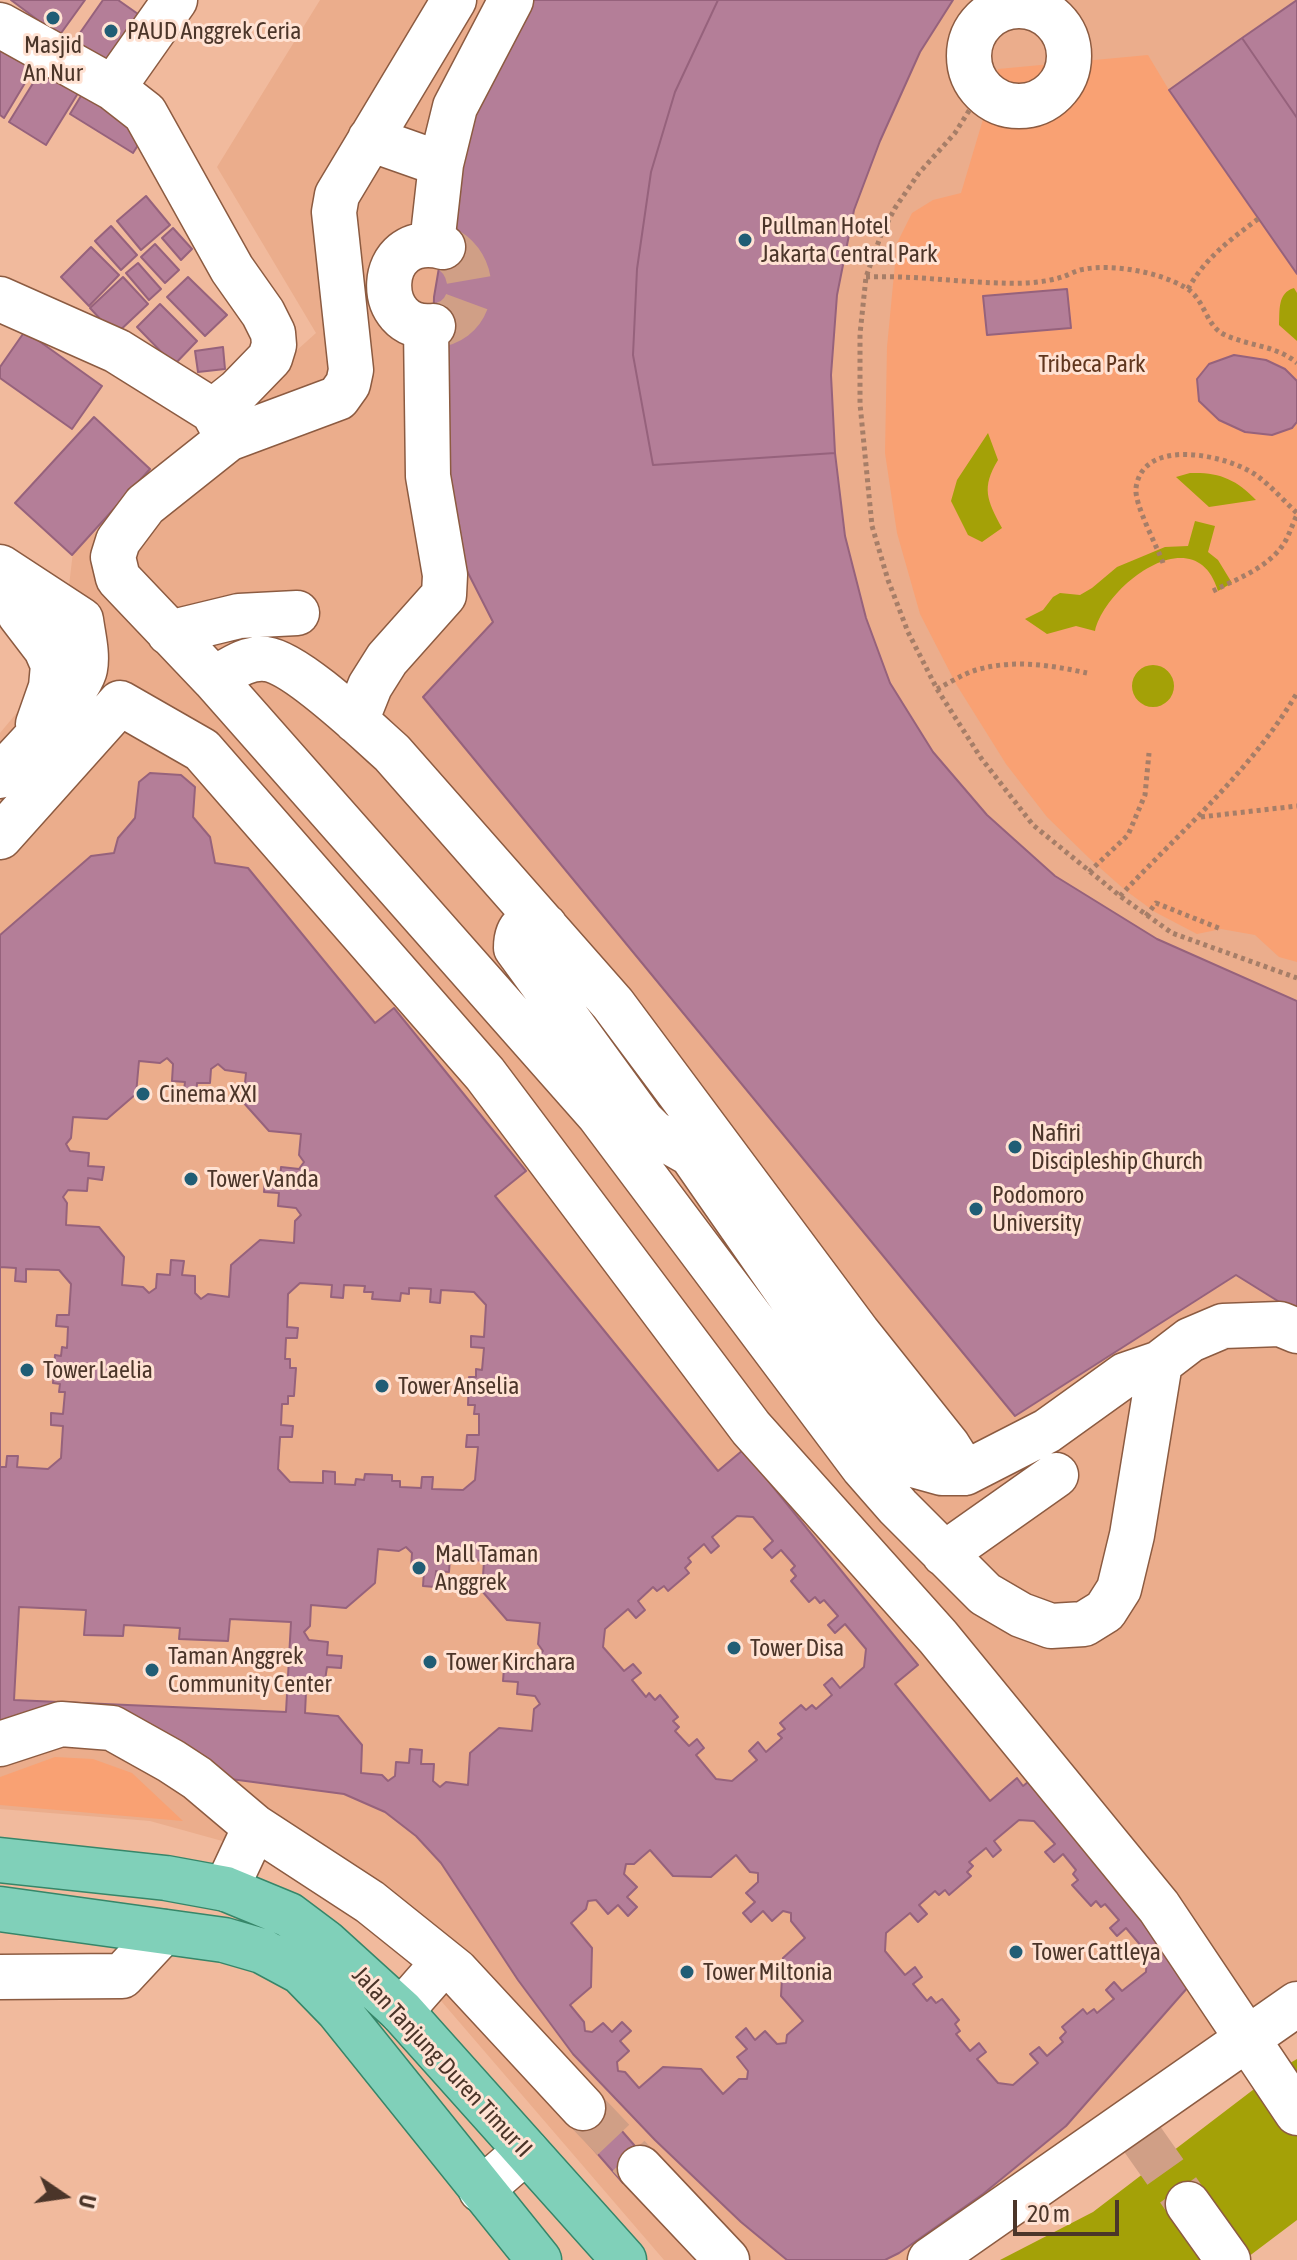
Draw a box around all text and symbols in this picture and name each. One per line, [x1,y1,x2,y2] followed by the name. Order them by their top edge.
[44,9,62,27] marker: Masjid An Nur
[127,17,301,45] place label: PAUD Anggrek Ceria
[102,22,120,40] marker: PAUD Anggrek Ceria
[23,31,83,87] place label: Masjid An Nur
[761,212,937,268] place label: Pullman Hotel Jakarta Central Park
[736,231,754,249] marker: Pullman Hotel Jakarta Central Park
[1038,350,1146,378] park label: Tribeca Park
[159,1080,257,1108] place label: Cinema XXI
[134,1085,152,1103] marker: Cinema XXI
[1031,1119,1203,1175] place label: Nafiri Discipleship Church
[1006,1138,1024,1156] marker: Nafiri Discipleship Church
[207,1165,319,1193] place label: Tower Vanda
[182,1170,200,1188] marker: Tower Vanda
[992,1181,1084,1237] place label: Podomoro University
[967,1200,985,1218] marker: Podomoro University
[43,1356,153,1384] place label: Tower Laelia
[18,1361,36,1379] marker: Tower Laelia
[398,1372,519,1400] place label: Tower Anselia
[373,1377,391,1395] marker: Tower Anselia
[435,1540,538,1596] place label: Mall Taman Anggrek
[410,1559,428,1577] marker: Mall Taman Anggrek
[750,1634,844,1662] place label: Tower Disa
[725,1639,743,1657] marker: Tower Disa
[168,1642,331,1698] place label: Taman Anggrek Community Center
[446,1648,575,1676] place label: Tower Kirchara
[421,1653,439,1671] marker: Tower Kirchara
[143,1661,161,1679] marker: Taman Anggrek Community Center
[1032,1938,1161,1966] place label: Tower Cattleya
[1007,1943,1025,1961] marker: Tower Cattleya
[703,1958,833,1986] place label: Tower Miltonia
[346,1961,538,2163] street label: Jalan Tanjung Duren Timur II
[678,1963,696,1981] marker: Tower Miltonia
[24,2156,104,2236] north arrow
[1017,2184,1123,2234] scale bar
[73,2192,102,2211] text: U
[1027,2200,1070,2227] text: 20 m

